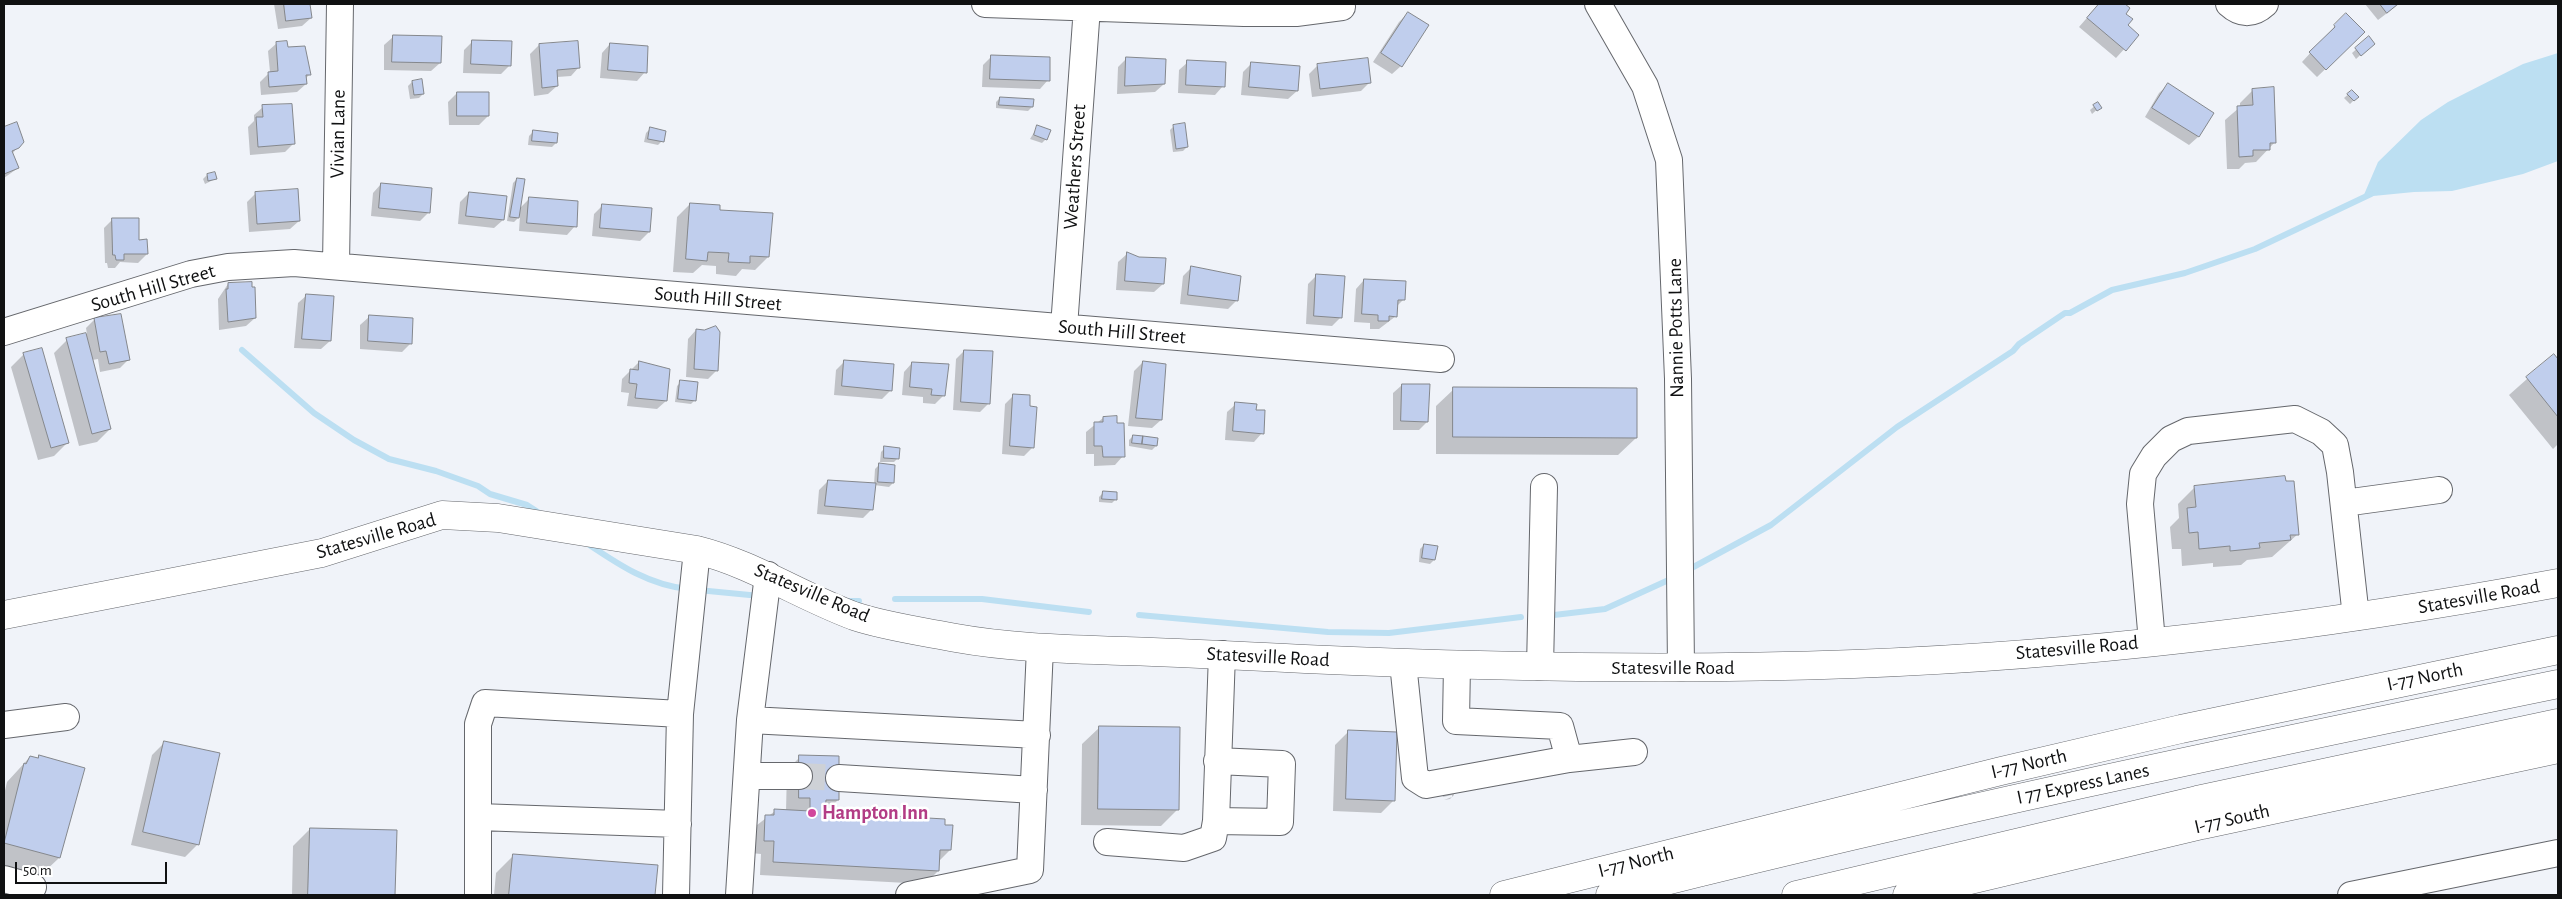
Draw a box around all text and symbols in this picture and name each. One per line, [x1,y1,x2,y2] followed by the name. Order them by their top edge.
[325,89,351,179] street label: Vivian Lane
[1059,103,1091,231] street label: Weathers Street
[1663,258,1689,398] street label: Nannie Potts Lane
[88,259,218,317] street label: South Hill Street
[653,281,783,317] street label: South Hill Street
[1057,314,1187,350] street label: South Hill Street
[313,507,439,565] street label: Statesville Road
[751,558,873,628] street label: Statesville Road
[2416,574,2542,620] street label: Statesville Road
[2015,631,2139,665] street label: Statesville Road
[1206,642,1330,672] street label: Statesville Road
[1611,656,1735,680] street label: Statesville Road
[2385,657,2465,697] street label: I-77 North
[1989,744,2069,784] street label: I-77 North
[2014,758,2152,810] street label: I 77 Express Lanes
[2192,799,2272,839] street label: I-77 South
[822,801,928,825] place label: Hampton Inn
[806,807,818,819] marker: Hampton Inn
[1596,841,1676,883] street label: I-77 North
[18,852,170,884] scale bar
[23,863,52,878] text: 50 m

